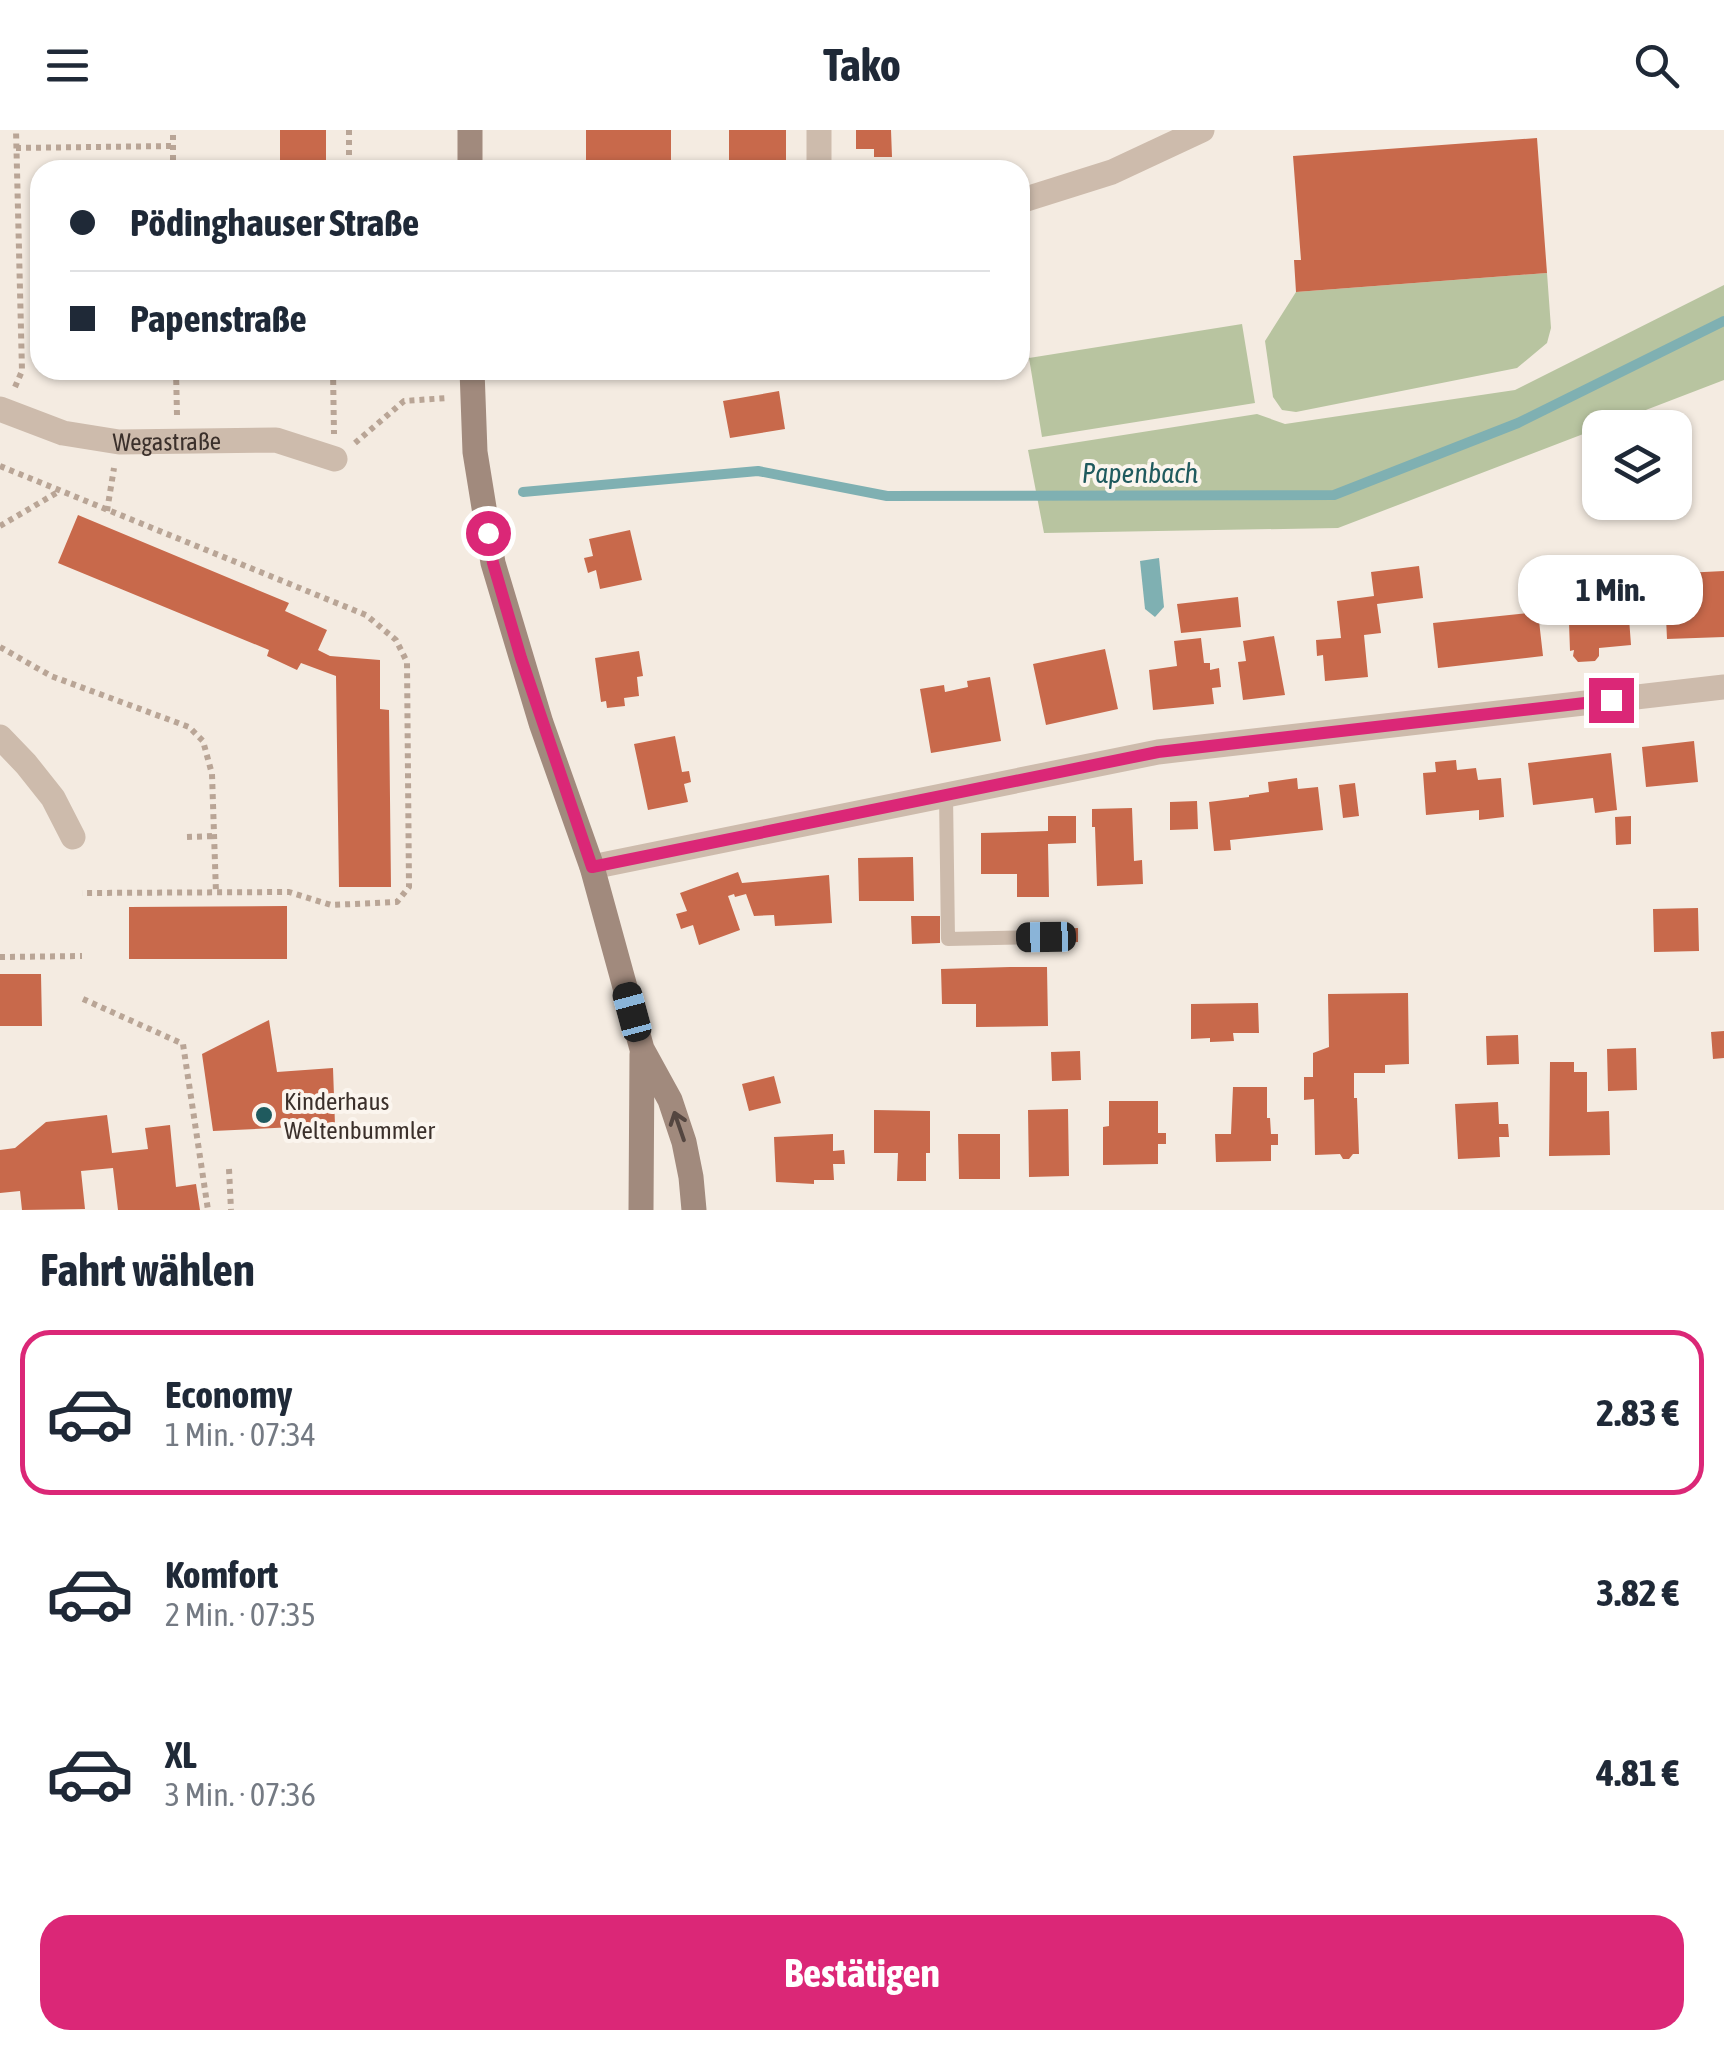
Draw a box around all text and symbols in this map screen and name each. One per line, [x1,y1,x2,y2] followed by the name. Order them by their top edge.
[40,38,95,93] icon: menu
[1629,38,1684,93] icon: search
[823,39,901,91] text: Tako
[130,201,419,244] text: Pödinghauser Straße
[130,297,307,340] text: Papenstraße
[1582,410,1692,520] map controls
[1582,410,1692,520] button: layers
[113,427,221,456] street label: Wegastraße
[1082,457,1199,489] water label: Papenbach
[466,511,511,556] route start
[1518,555,1704,625] callout: 1 Min.
[1576,571,1645,608] text: 1 Min.
[1589,678,1634,723] route end
[1016,921,1076,953] car
[610,979,654,1045] car
[284,1087,435,1144] place label: Kinderhaus Weltenbummler
[253,1104,275,1126] marker: Kinderhaus Weltenbummler
[668,1111,686,1142] one-way arrow
[40,1244,255,1296] text: Fahrt wählen
[45,1368,135,1458] icon: car
[165,1373,292,1416] text: Economy
[1596,1391,1679,1434] text: 2.83 €
[165,1416,316,1453] text: 1 Min. · 07:34
[45,1548,135,1638] icon: car
[165,1553,278,1596] text: Komfort
[1596,1571,1679,1614] text: 3.82 €
[165,1596,316,1633] text: 2 Min. · 07:35
[45,1728,135,1818] icon: car
[165,1733,197,1776] text: XL
[1596,1751,1679,1794] text: 4.81 €
[165,1776,316,1813] text: 3 Min. · 07:36
[40,1915,1684,2030] button: Bestätigen

